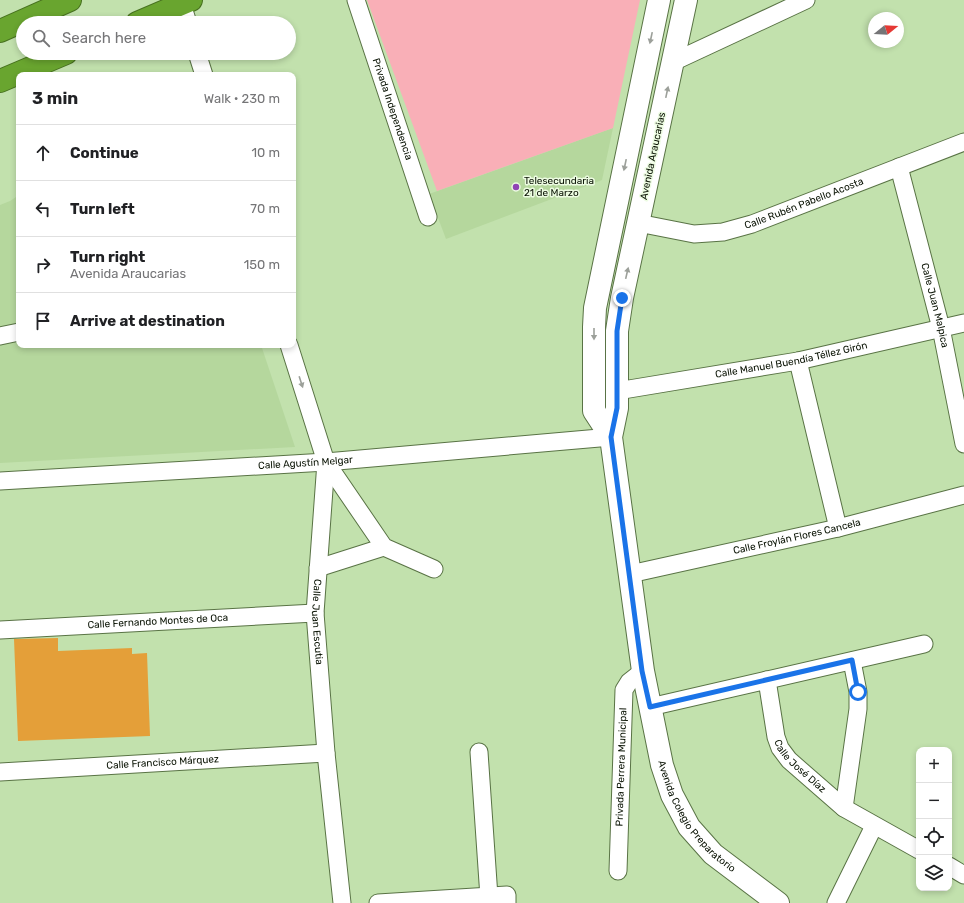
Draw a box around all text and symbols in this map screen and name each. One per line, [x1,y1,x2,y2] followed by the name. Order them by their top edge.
[868,12,904,48] north arrow
[16,16,296,60] search box
[30,27,52,49] icon: search
[62,29,146,47] text: Search here
[648,32,654,44] one-way arrow
[370,57,415,162] street label: Privada Independencia
[664,85,670,98] one-way arrow
[32,88,78,108] text: 3 min
[204,91,280,106] text: Walk · 230 m
[638,111,668,201] street label: Avenida Araucarias
[32,142,54,164] icon: ahead
[70,144,139,162] text: Continue
[251,145,280,160] text: 10 m
[621,159,627,172] one-way arrow
[524,175,594,199] place label: Telesecundaria 21 de Marzo
[743,175,865,232] street label: Calle Rubén Pabello Acosta
[511,182,521,192] marker: Telesecundaria 21 de Marzo
[32,198,54,220] icon: left
[70,200,135,218] text: Turn left
[250,201,280,216] text: 70 m
[70,248,145,266] text: Turn right
[32,254,54,276] icon: right
[244,257,280,272] text: 150 m
[918,262,951,349] street label: Calle Juan Malpica
[70,266,186,281] text: Avenida Araucarias
[625,267,631,280] one-way arrow
[613,289,631,307] route end
[32,310,54,332] icon: arrive
[70,312,225,330] text: Arrive at destination
[591,328,597,341] one-way arrow
[714,339,869,381] street label: Calle Manuel Buendía Téllez Girón
[298,377,304,389] one-way arrow
[258,454,353,472] street label: Calle Agustín Melgar
[732,516,862,557] street label: Calle Froylán Flores Cancela
[309,578,325,665] street label: Calle Juan Escutia
[87,612,228,631] street label: Calle Fernando Montes de Oca
[849,683,867,701] route start
[613,708,629,827] street label: Privada Perrera Municipal
[771,738,828,795] street label: Calle José Díaz
[916,747,952,891] map controls
[916,747,952,783] button: +
[106,753,219,772] street label: Calle Francisco Márquez
[655,760,738,875] street label: Avenida Colegio Preparatorio
[916,783,952,819] button: −
[916,819,952,855] button: locate
[916,855,952,891] button: layers

